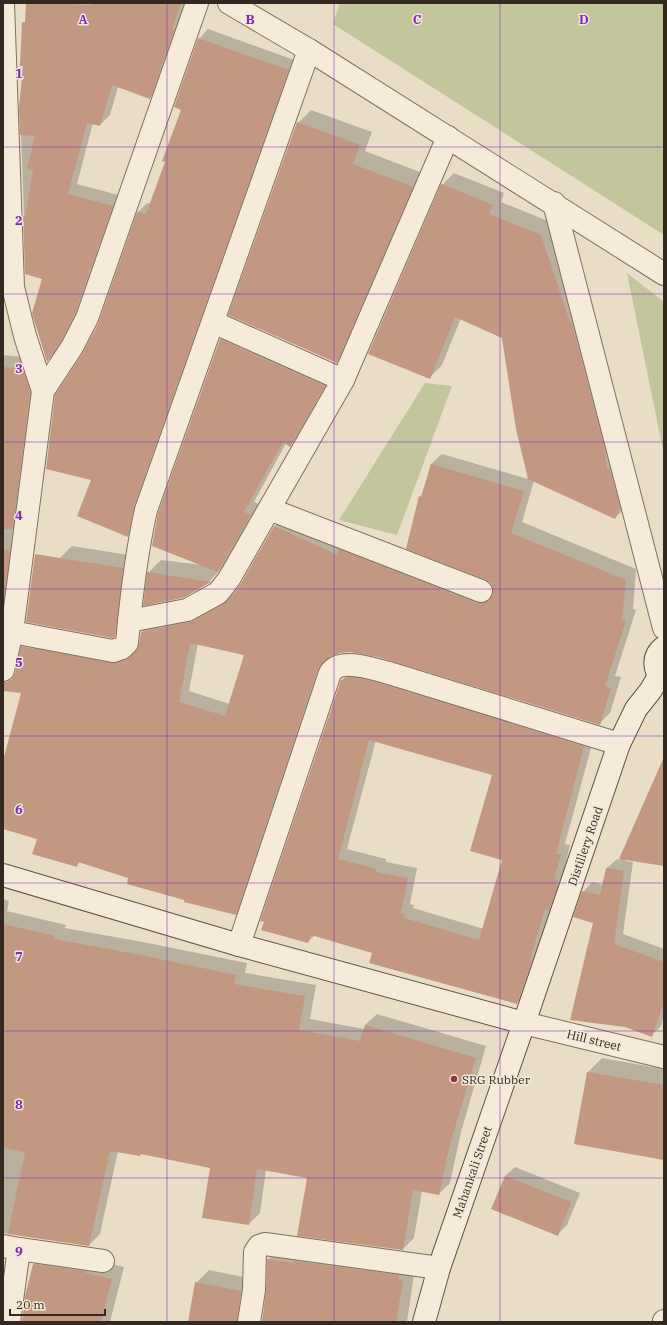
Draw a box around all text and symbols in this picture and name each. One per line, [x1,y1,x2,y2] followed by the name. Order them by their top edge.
[78,11,88,28] text: A
[245,11,255,28] text: B
[413,11,422,28] text: C
[579,11,589,28] text: D
[15,65,23,82] text: 1
[15,212,23,229] text: 2
[15,360,23,377] text: 3
[15,507,23,524] text: 4
[15,654,23,671] text: 5
[15,801,23,818] text: 6
[564,804,606,888] street label: Distillery Road
[15,948,23,965] text: 7
[565,1026,623,1054] street label: Hill street
[462,1072,531,1087] place label: SRG Rubber
[449,1074,459,1084] marker: SRG Rubber
[15,1096,23,1113] text: 8
[449,1124,495,1220] street label: Mahankali Street
[15,1243,23,1260] text: 9
[10,1291,105,1317] scale bar
[16,1297,45,1312] text: 20 m

